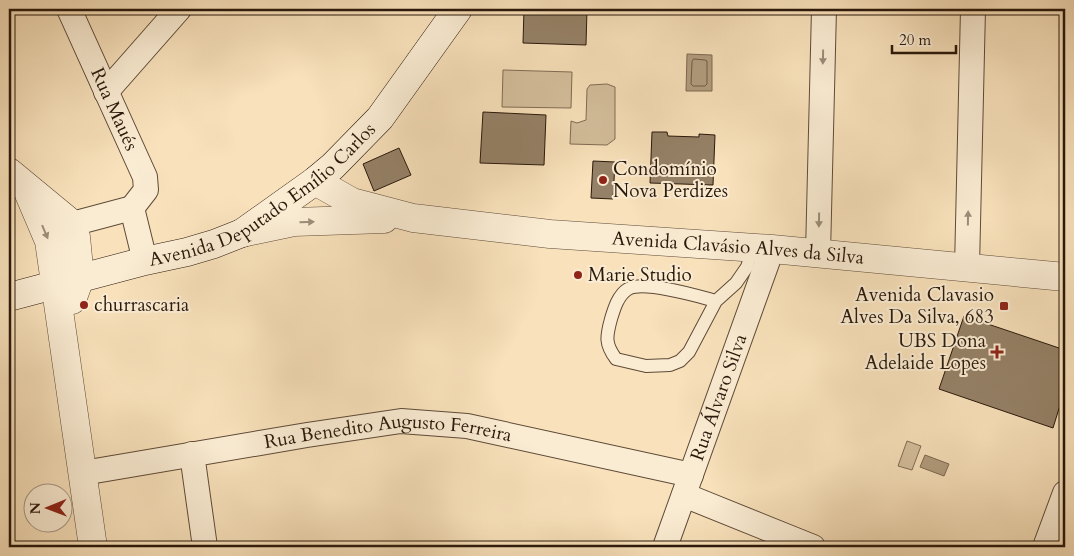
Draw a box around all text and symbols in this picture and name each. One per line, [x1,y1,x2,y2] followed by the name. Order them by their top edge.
[892,22,955,54] scale bar
[899,30,931,50] text: 20 m
[819,50,827,66] one-way arrow
[84,64,144,155] street label: Rua Maués
[147,117,381,273] street label: Avenida Deputado Emílio Carlos
[613,156,728,204] place label: Condomínio Nova Perdizes
[597,174,609,186] marker: Condomínio Nova Perdizes
[964,210,972,226] one-way arrow
[815,212,823,228] one-way arrow
[300,218,316,226] one-way arrow
[42,225,50,239] one-way arrow
[611,225,865,271] street label: Avenida Clavásio Alves da Silva
[588,262,692,288] place label: Marie Studio
[572,269,584,281] marker: Marie Studio
[841,282,994,330] place label: Avenida Clavasio Alves Da Silva, 683
[94,292,189,318] place label: churrascaria
[78,299,90,311] marker: churrascaria
[998,300,1010,312] marker: Avenida Clavasio Alves Da Silva, 683
[865,328,986,376] place label: UBS Dona Adelaide Lopes
[684,330,753,464] street label: Rua Álvaro Silva
[990,345,1004,359] marker: UBS Dona Adelaide Lopes
[262,408,514,455] street label: Rua Benedito Augusto Ferreira
[22,484,72,534] north arrow
[26,502,45,514] text: N

